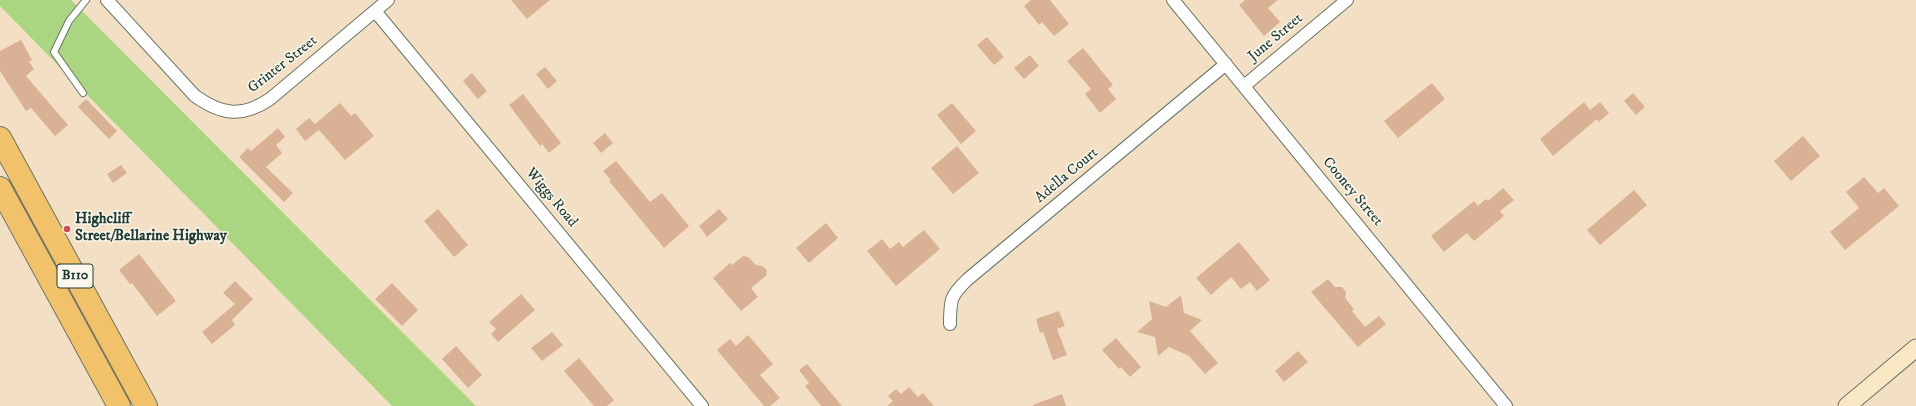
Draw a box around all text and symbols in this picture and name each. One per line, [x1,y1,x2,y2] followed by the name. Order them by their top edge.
[1245,10,1307,66] street label: June Street
[245,32,321,98] street label: Grinter Street
[1032,144,1102,208] street label: Adella Court
[1318,154,1386,230] street label: Cooney Street
[521,165,581,231] street label: Wiggs Road
[75,211,227,246] place label: Highcliff Street/Bellarine Highway
[62,224,72,234] marker: Highcliff Street/Bellarine Highway
[57,264,93,288] road number: B110

